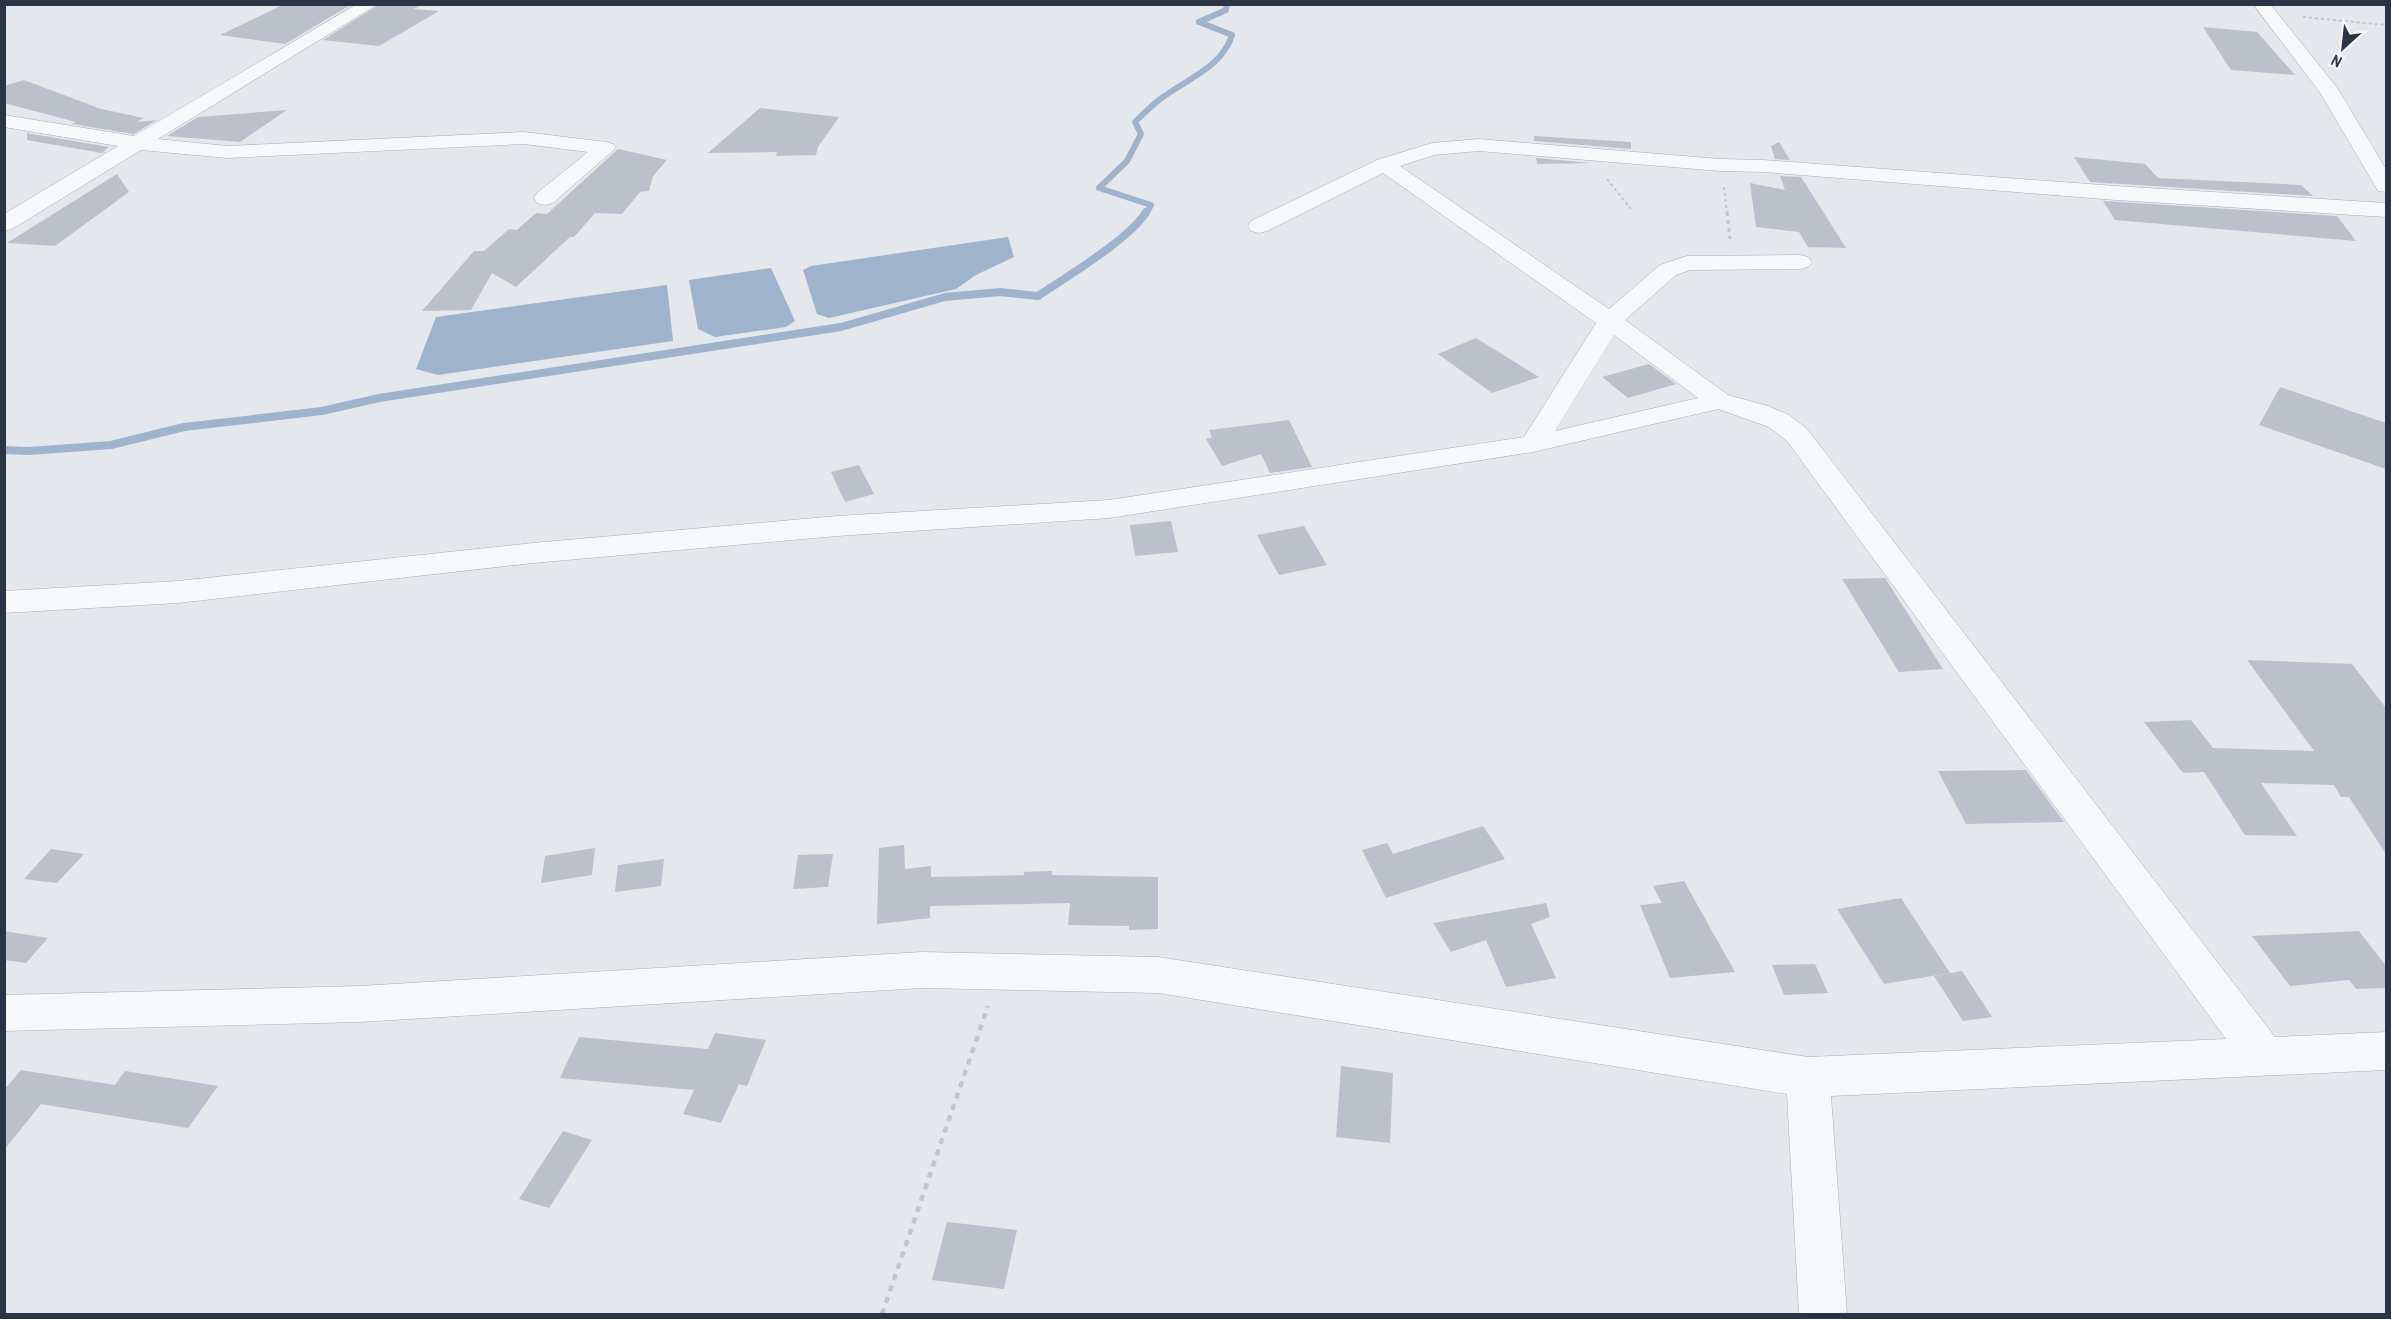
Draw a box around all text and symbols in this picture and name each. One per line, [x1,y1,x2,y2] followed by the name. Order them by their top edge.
[2313,18,2373,78] north arrow
[2327,49,2345,73] text: N

